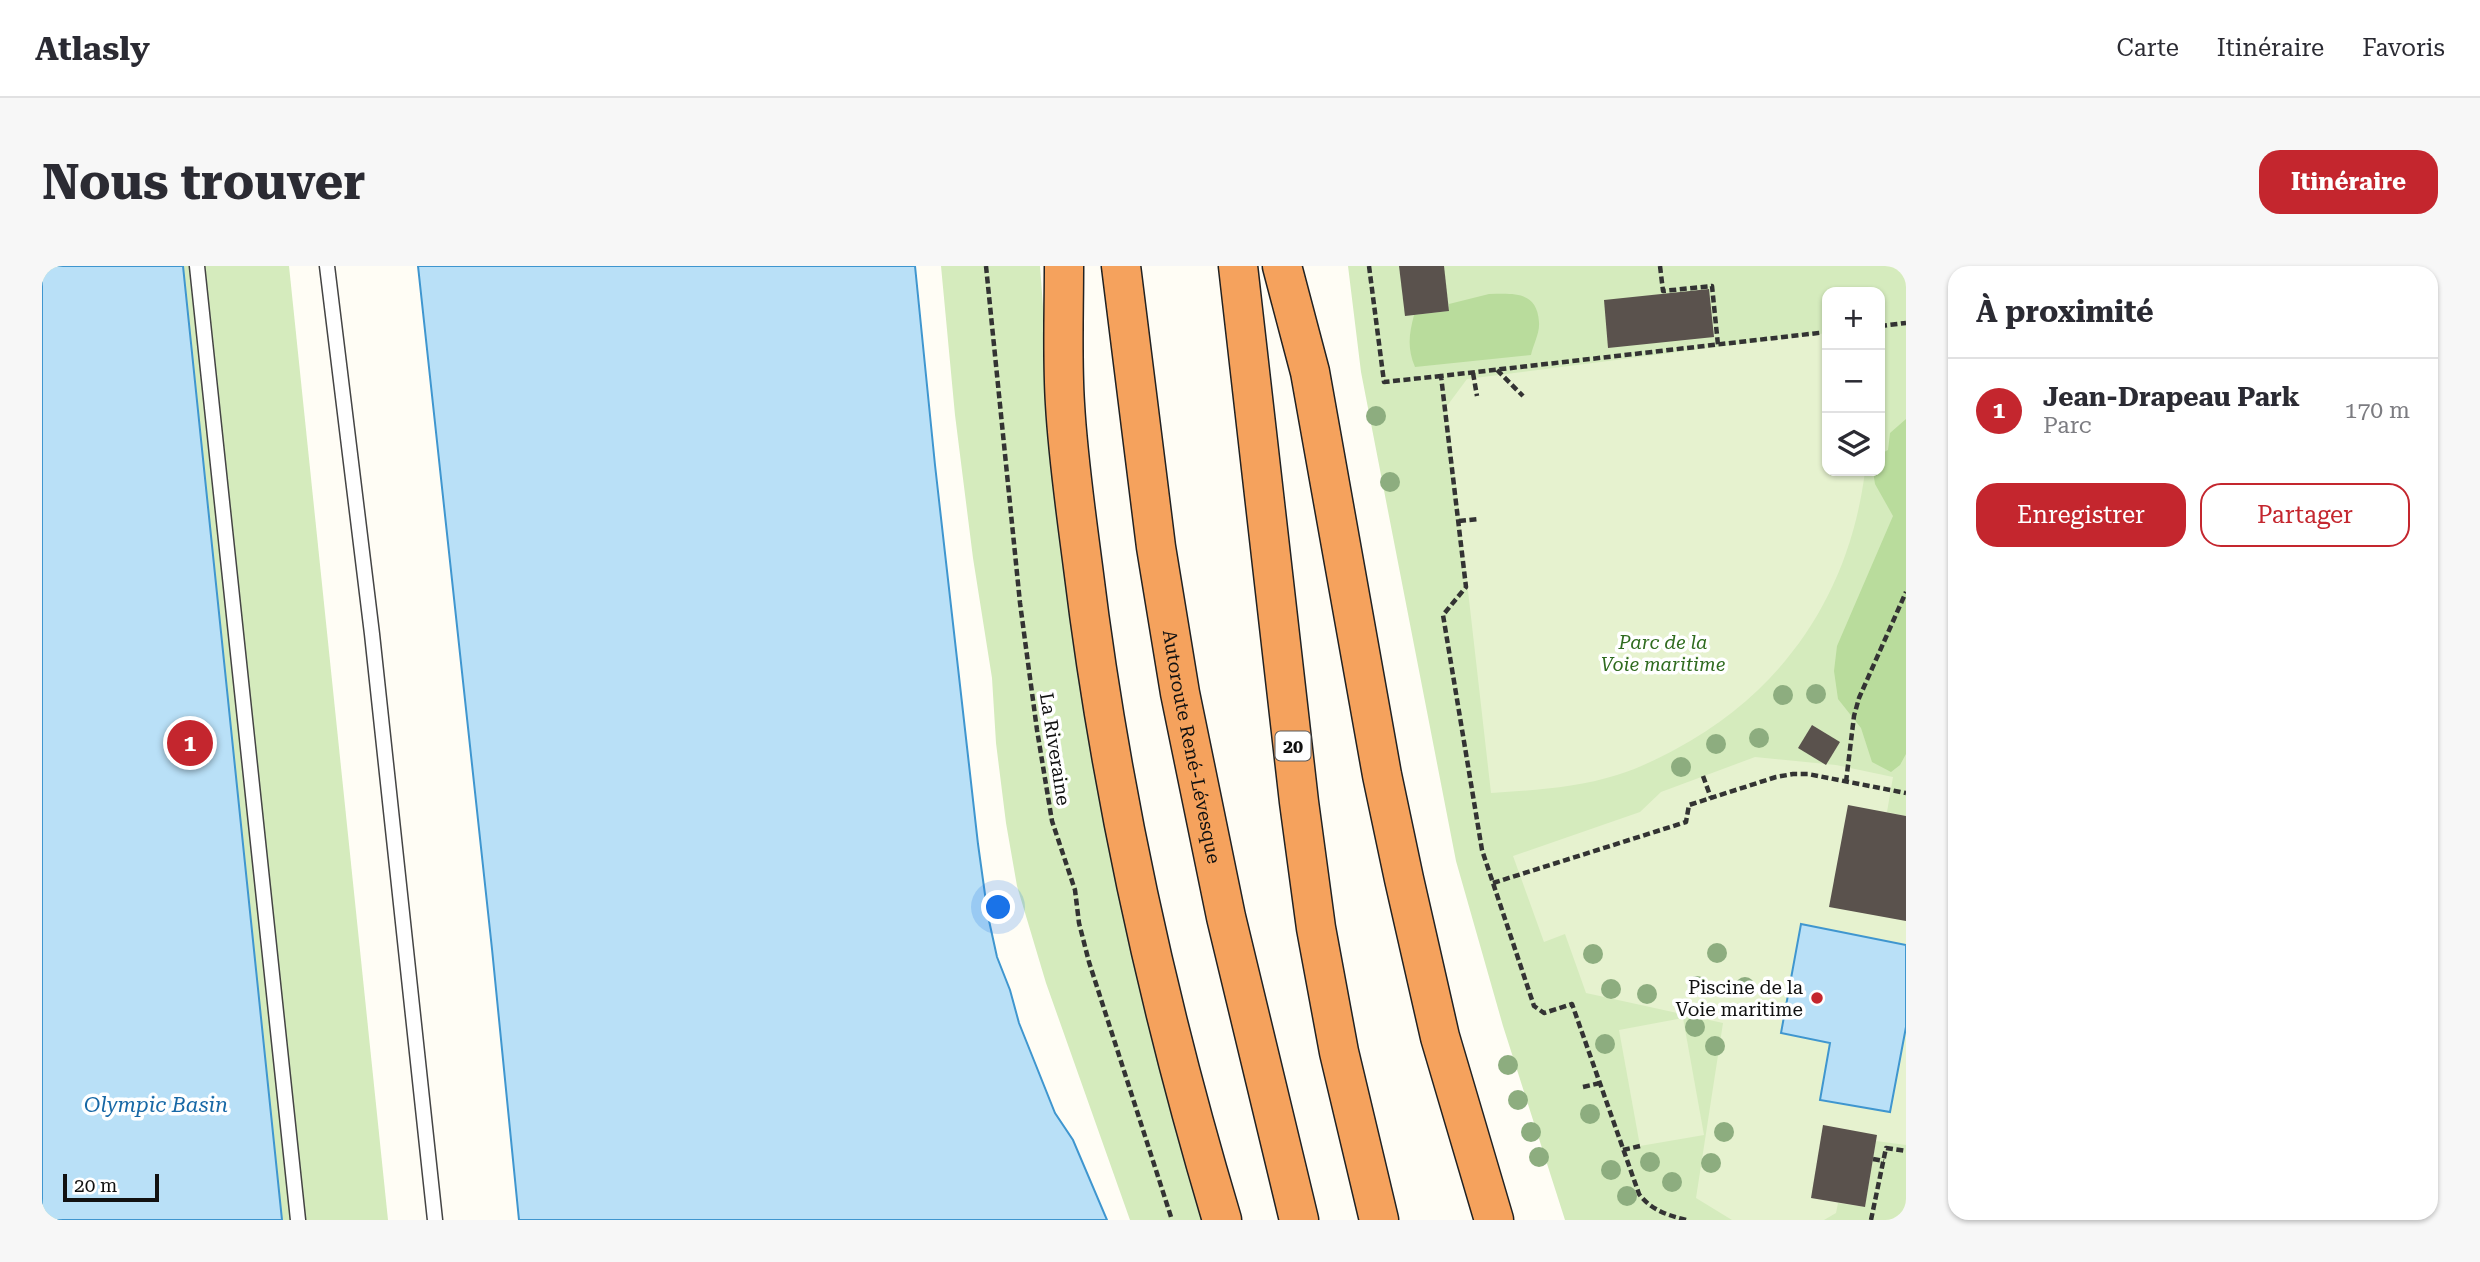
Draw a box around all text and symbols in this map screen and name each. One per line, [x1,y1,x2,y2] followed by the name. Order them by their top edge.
[35,29,150,68] text: Atlasly
[2117,34,2179,62] text: Carte
[2217,34,2324,62] text: Itinéraire
[2362,34,2445,62] text: Favoris
[2259,150,2438,214] button: Itinéraire
[42,154,366,211] text: Nous trouver
[1822,287,1885,476] map controls
[1822,287,1885,350] button: +
[1976,294,2154,329] text: À proximité
[1822,350,1885,413] button: −
[2043,382,2300,412] text: Jean-Drapeau Park
[1993,397,2005,424] text: 1
[2345,397,2410,424] text: 170 m
[2043,412,2092,439] text: Parc
[1822,413,1885,476] button: layers
[1976,483,2186,547] button: Enregistrer
[2200,483,2410,547] button: Partager
[1158,628,1226,866] street label: Autoroute René-Lévesque
[1601,631,1726,676] park label: Parc de la Voie maritime
[1035,691,1075,807] street label: La Riveraine
[167,717,213,769] pin: 1
[1276,732,1310,760] road number: 20
[981,890,1015,924] your location
[1675,976,1804,1021] place label: Piscine de la Voie maritime
[1809,990,1825,1006] marker: Piscine de la Voie maritime
[84,1093,228,1117] water label: Olympic Basin
[63,1171,159,1203] scale bar
[74,1174,117,1197] text: 20 m

